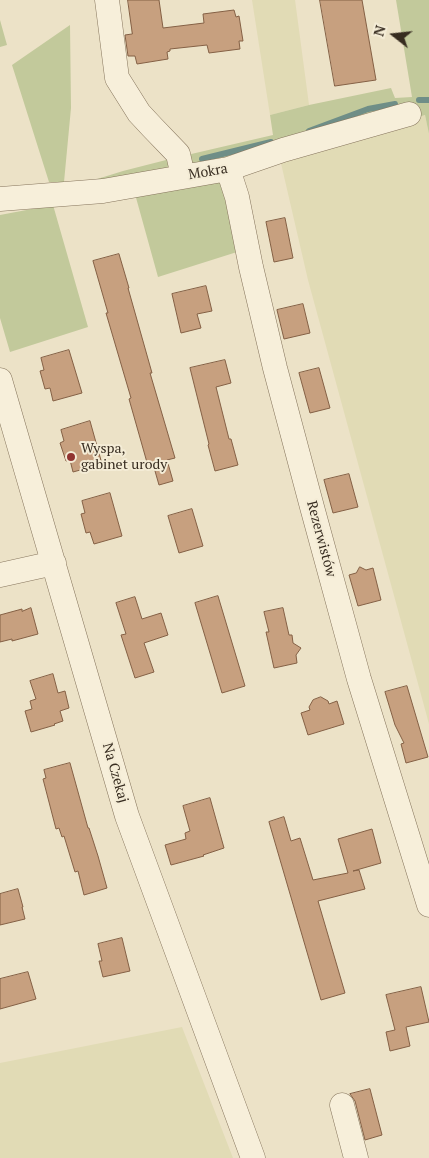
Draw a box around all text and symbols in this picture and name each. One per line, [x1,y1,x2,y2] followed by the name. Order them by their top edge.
[369,10,419,60] north arrow
[369,23,390,38] text: N
[187,160,229,184] street label: Mokra
[81,441,167,474] place label: Wyspa, gabinet urody
[65,451,77,463] marker: Wyspa, gabinet urody
[303,499,339,579] street label: Rezerwistów
[98,741,132,805] street label: Na Czekaj

